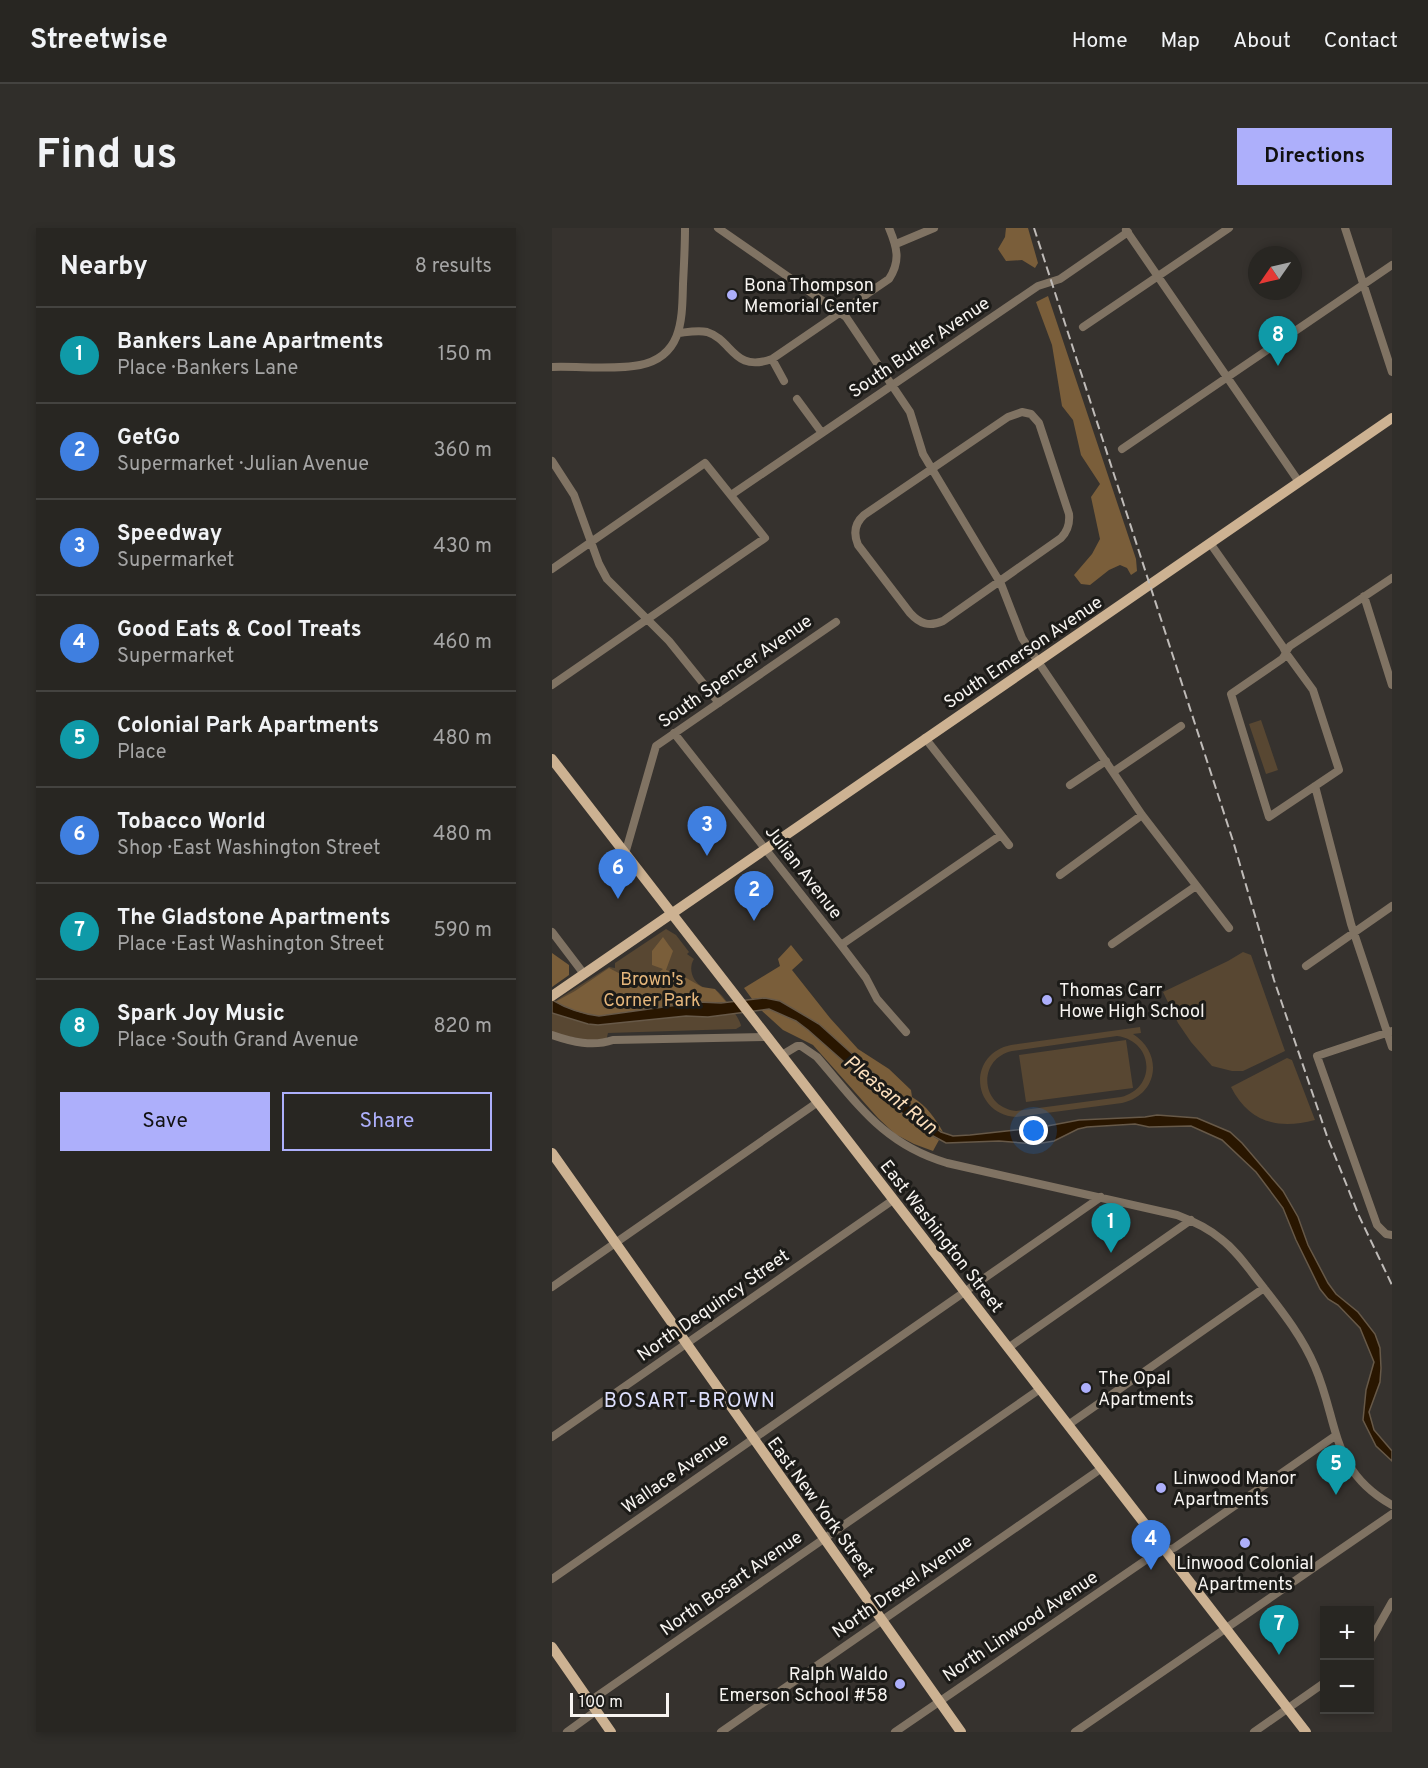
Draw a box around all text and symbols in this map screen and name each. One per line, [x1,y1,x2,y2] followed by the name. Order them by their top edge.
[30,23,168,59] text: Streetwise
[1072,28,1128,55] text: Home
[1161,28,1200,55] text: Map
[1233,28,1291,55] text: About
[1324,28,1398,55] text: Contact
[1237,128,1392,185] button: Directions
[36,130,177,183] text: Find us
[1248,246,1302,300] north arrow
[60,251,148,284] text: Nearby
[415,254,492,280] text: 8 results
[744,275,879,319] place label: Bona Thompson Memorial Center
[725,288,739,302] marker: Bona Thompson Memorial Center
[845,293,995,404] street label: South Butler Avenue
[1258,316,1298,366] pin: 8
[117,329,384,356] text: Bankers Lane Apartments
[76,342,84,368] text: 1
[438,342,492,368] text: 150 m
[117,356,298,382] text: Place · Bankers Lane
[117,425,180,452] text: GetGo
[73,438,86,464] text: 2
[434,438,492,464] text: 360 m
[117,452,369,478] text: Supermarket · Julian Avenue
[117,521,222,548] text: Speedway
[74,534,86,560] text: 3
[433,534,492,560] text: 430 m
[117,548,234,574] text: Supermarket
[940,592,1108,715] street label: South Emerson Avenue
[654,610,817,734] street label: South Spencer Avenue
[117,617,362,644] text: Good Eats & Cool Treats
[73,630,86,656] text: 4
[433,630,492,656] text: 460 m
[117,644,234,670] text: Supermarket
[117,713,379,740] text: Colonial Park Apartments
[73,726,86,752] text: 5
[433,726,492,752] text: 480 m
[117,740,167,766] text: Place
[688,806,726,856] pin: 3
[117,809,266,836] text: Tobacco World
[759,821,847,924] street label: Julian Avenue
[73,822,86,848] text: 6
[433,822,492,848] text: 480 m
[117,836,381,862] text: Shop · East Washington Street
[598,850,638,899] pin: 6
[734,872,774,921] pin: 2
[117,905,391,932] text: The Gladstone Apartments
[74,918,85,944] text: 7
[434,918,492,944] text: 590 m
[117,932,384,958] text: Place · East Washington Street
[603,969,701,1013] park label: Brown's Corner Park
[1059,980,1205,1024] place label: Thomas Carr Howe High School
[1040,993,1054,1007] marker: Thomas Carr Howe High School
[117,1001,285,1028] text: Spark Joy Music
[73,1014,86,1040] text: 8
[433,1014,492,1040] text: 820 m
[117,1028,359,1054] text: Place · South Grand Avenue
[838,1050,942,1141] water label: Pleasant Run
[60,1092,270,1151] button: Save
[282,1092,492,1151] button: Share
[1019,1116,1048,1145] your location
[874,1156,1008,1318] street label: East Washington Street
[1092,1204,1130,1253] pin: 1
[633,1245,794,1367] street label: North Dequincy Street
[1098,1368,1194,1412] place label: The Opal Apartments
[1079,1381,1093,1395] marker: The Opal Apartments
[604,1389,776,1415] district label: BOSART-BROWN
[618,1429,734,1520] street label: Wallace Avenue
[761,1433,879,1583] street label: East New York Street
[1316,1446,1356,1495] pin: 5
[1173,1468,1296,1512] place label: Linwood Manor Apartments
[1154,1481,1168,1495] marker: Linwood Manor Apartments
[1132,1520,1170,1570] pin: 4
[656,1527,807,1642] street label: North Bosart Avenue
[828,1530,977,1644] street label: North Drexel Avenue
[1238,1536,1252,1550] marker: Linwood Colonial Apartments
[1176,1553,1314,1597] place label: Linwood Colonial Apartments
[939,1567,1103,1688] street label: North Linwood Avenue
[1260,1606,1298,1655] pin: 7
[1320,1606,1374,1714] map controls
[1320,1606,1374,1660] button: +
[1320,1660,1374,1714] button: −
[719,1664,888,1708] place label: Ralph Waldo Emerson School #58
[893,1677,907,1691] marker: Ralph Waldo Emerson School #58
[570,1690,669,1718] scale bar
[579,1693,623,1713] text: 100 m

